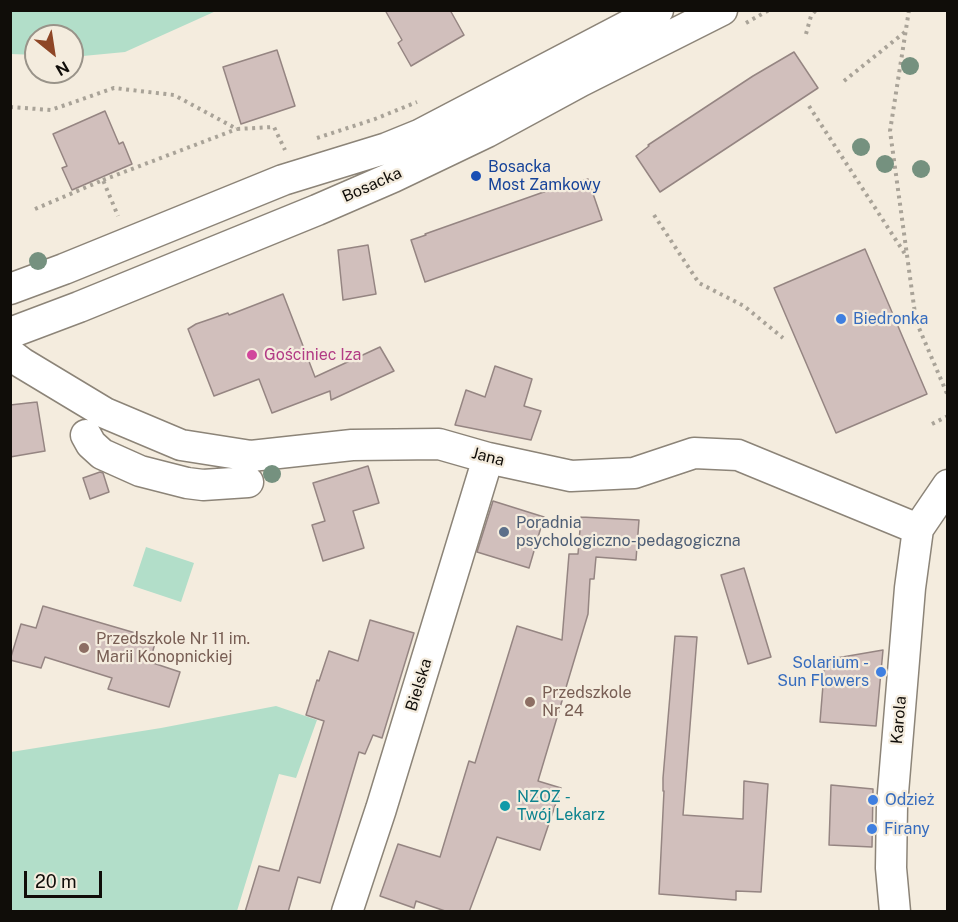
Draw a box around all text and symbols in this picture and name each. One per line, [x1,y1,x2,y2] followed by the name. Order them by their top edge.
[24,24,84,84] north arrow
[52,57,72,80] text: N
[488,157,601,195] place label: Bosacka Most Zamkowy
[339,163,405,207] street label: Bosacka
[469,169,483,183] marker: Bosacka Most Zamkowy
[853,309,928,329] place label: Biedronka
[834,312,848,326] marker: Biedronka
[264,345,361,365] place label: Gościniec Iza
[245,348,259,362] marker: Gościniec Iza
[470,444,506,470] street label: Jana
[516,513,741,551] place label: Poradnia psychologiczno-pedagogiczna
[497,525,511,539] marker: Poradnia psychologiczno-pedagogiczna
[96,629,250,667] place label: Przedszkole Nr 11 im. Marii Konopnickiej
[77,641,91,655] marker: Przedszkole Nr 11 im. Marii Konopnickiej
[777,653,869,691] place label: Solarium - Sun Flowers
[402,656,436,714] street label: Bielska
[874,665,888,679] marker: Solarium - Sun Flowers
[542,683,632,721] place label: Przedszkole Nr 24
[523,695,537,709] marker: Przedszkole Nr 24
[887,695,911,745] street label: Karola
[517,787,605,825] place label: NZOZ - Twój Lekarz
[885,790,934,810] place label: Odzież
[866,793,880,807] marker: Odzież
[498,799,512,813] marker: NZOZ - Twój Lekarz
[884,819,930,839] place label: Firany
[865,822,879,836] marker: Firany
[27,859,105,897] scale bar
[35,871,77,892] text: 20 m

